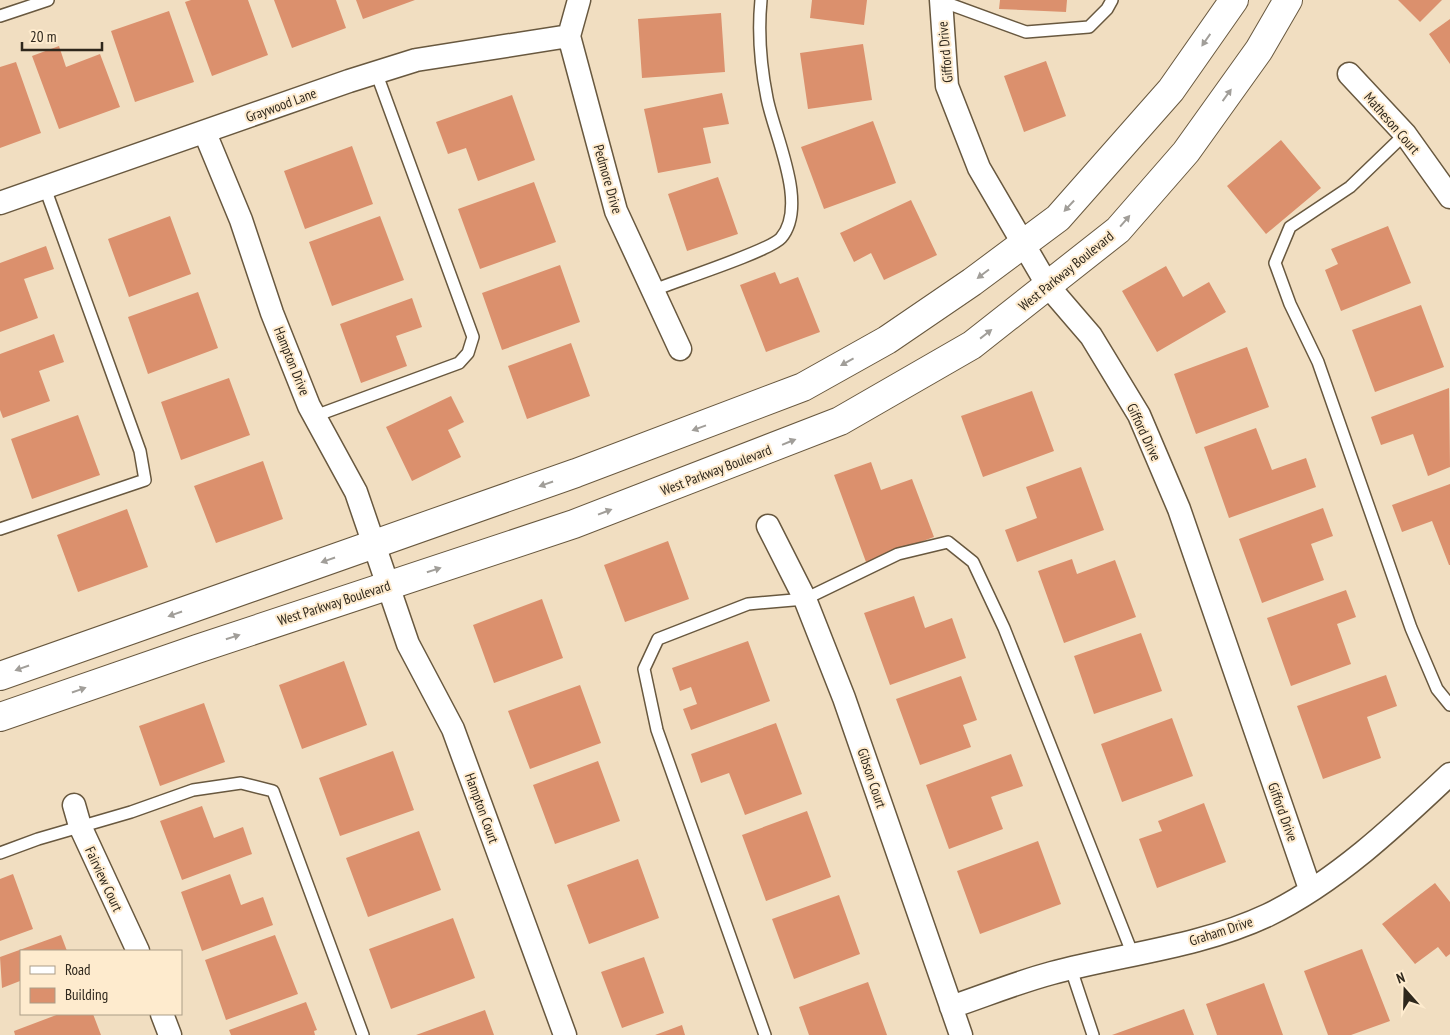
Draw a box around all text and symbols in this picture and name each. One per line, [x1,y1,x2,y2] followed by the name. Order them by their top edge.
[22,20,102,52] scale bar
[933,20,957,83] street label: Gifford Drive
[30,27,56,46] text: 20 m
[1201,33,1211,47] one-way arrow
[243,84,319,126] street label: Graywood Lane
[1222,88,1232,102] one-way arrow
[1360,88,1424,158] street label: Matheson Court
[590,142,626,216] street label: Pedmore Drive
[1063,200,1075,212] one-way arrow
[1120,215,1131,228] one-way arrow
[1015,227,1117,315] street label: West Parkway Boulevard
[976,269,990,279] one-way arrow
[270,324,314,398] street label: Hampton Drive
[979,329,992,340] one-way arrow
[840,358,853,367] one-way arrow
[1123,400,1165,464] street label: Gifford Drive
[691,425,706,432] one-way arrow
[782,438,796,446] one-way arrow
[658,441,774,499] street label: West Parkway Boulevard
[538,480,553,488] one-way arrow
[597,508,612,515] one-way arrow
[320,556,335,564] one-way arrow
[427,566,442,574] one-way arrow
[275,576,393,630] street label: West Parkway Boulevard
[167,611,182,619] one-way arrow
[225,633,240,640] one-way arrow
[14,665,29,673] one-way arrow
[72,686,87,694] one-way arrow
[853,746,891,810] street label: Gibson Court
[461,770,503,846] street label: Hampton Court
[1264,780,1302,844] street label: Gifford Drive
[81,844,127,914] street label: Fairview Court
[1187,912,1255,950] street label: Graham Drive
[20,950,182,1015] legend
[65,960,91,979] text: Road
[1380,965,1430,1015] north arrow
[1394,968,1407,988] text: N
[65,985,108,1004] text: Building

